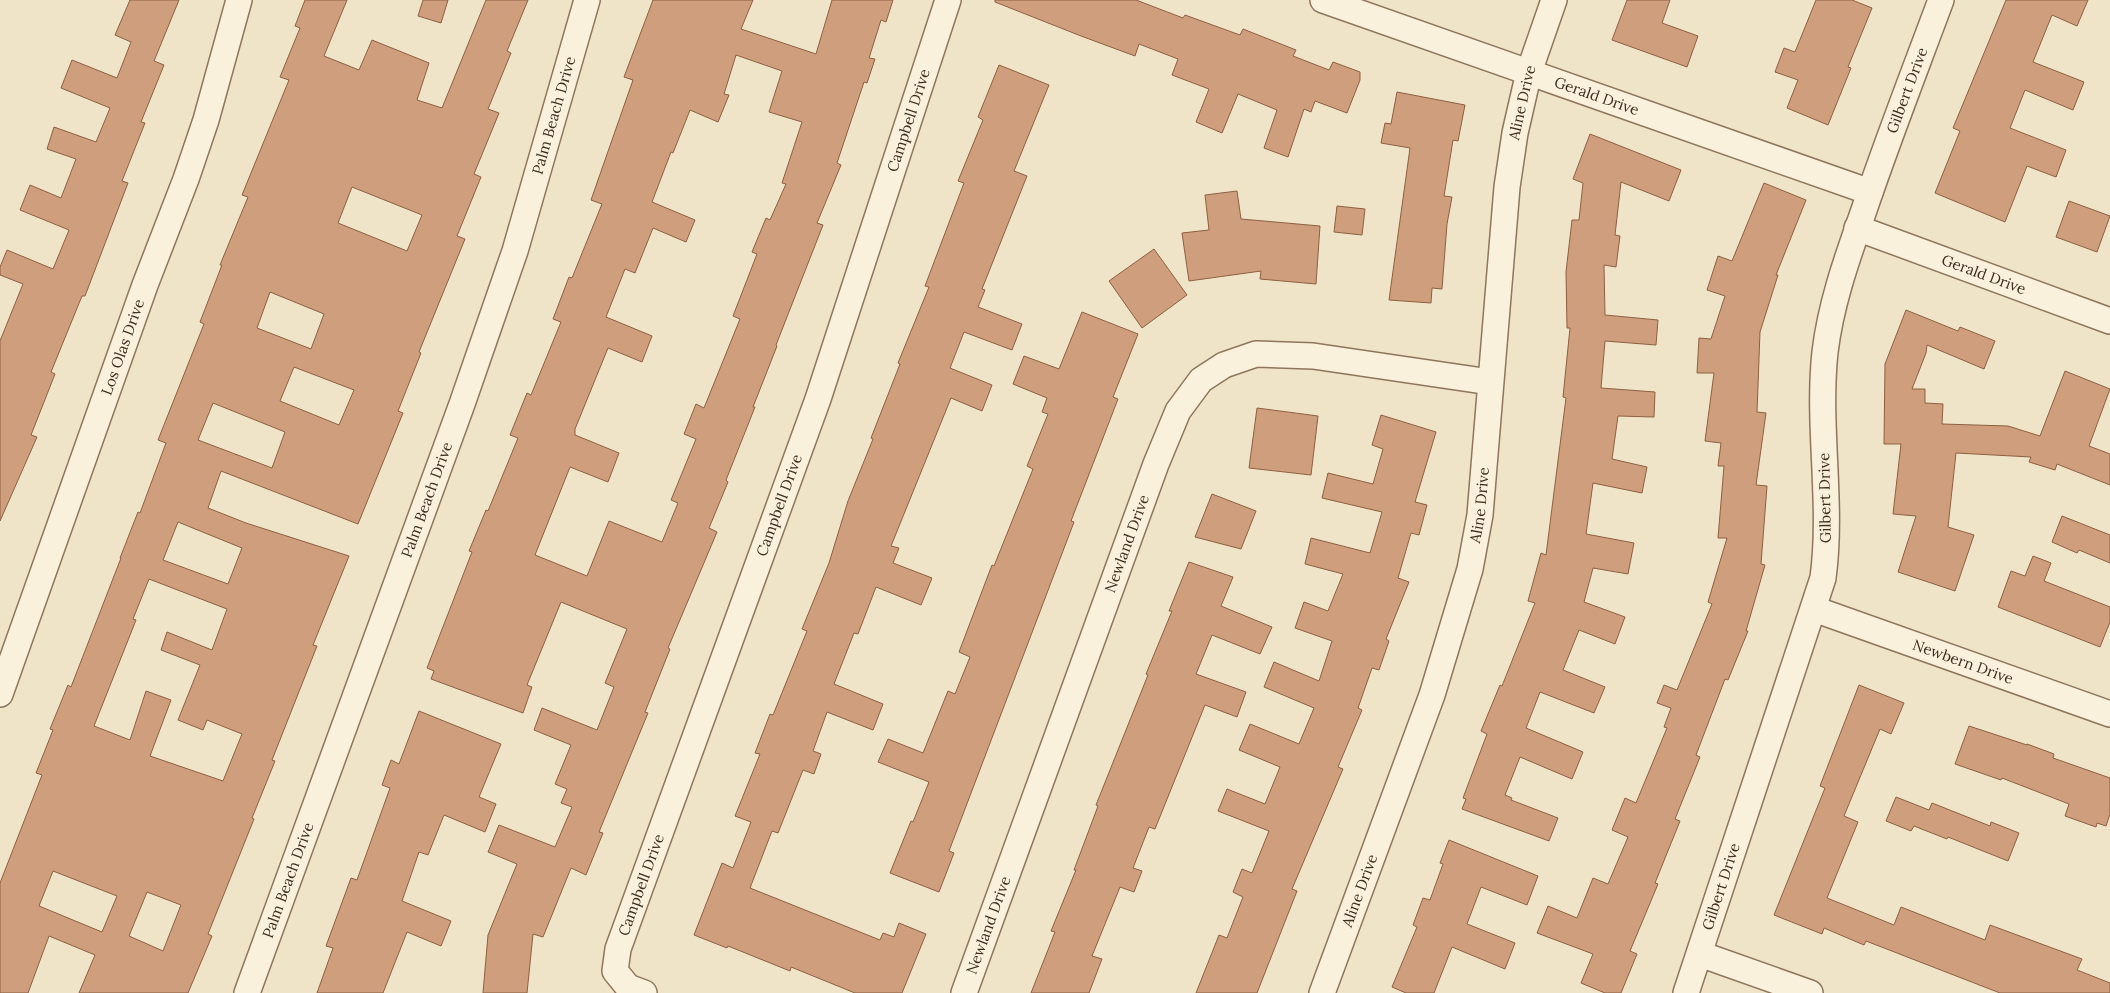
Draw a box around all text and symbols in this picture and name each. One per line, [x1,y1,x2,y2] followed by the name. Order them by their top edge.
[1882,45,1931,136] street label: Gilbert Drive
[527,54,579,176] street label: Palm Beach Drive
[1504,62,1540,142] street label: Aline Drive
[883,66,934,174] street label: Campbell Drive
[1552,72,1642,119] street label: Gerald Drive
[1939,250,2029,298] street label: Gerald Drive
[97,296,148,398] street label: Los Olas Drive
[397,439,456,560] street label: Palm Beach Drive
[752,452,806,559] street label: Campbell Drive
[1814,453,1835,543] street label: Gilbert Drive
[1465,466,1493,546] street label: Aline Drive
[1100,492,1153,595] street label: Newland Drive
[1910,635,2016,688] street label: Newbern Drive
[258,820,318,941] street label: Palm Beach Drive
[614,831,668,938] street label: Campbell Drive
[1697,841,1744,932] street label: Gilbert Drive
[1337,851,1381,931] street label: Aline Drive
[962,874,1015,977] street label: Newland Drive

